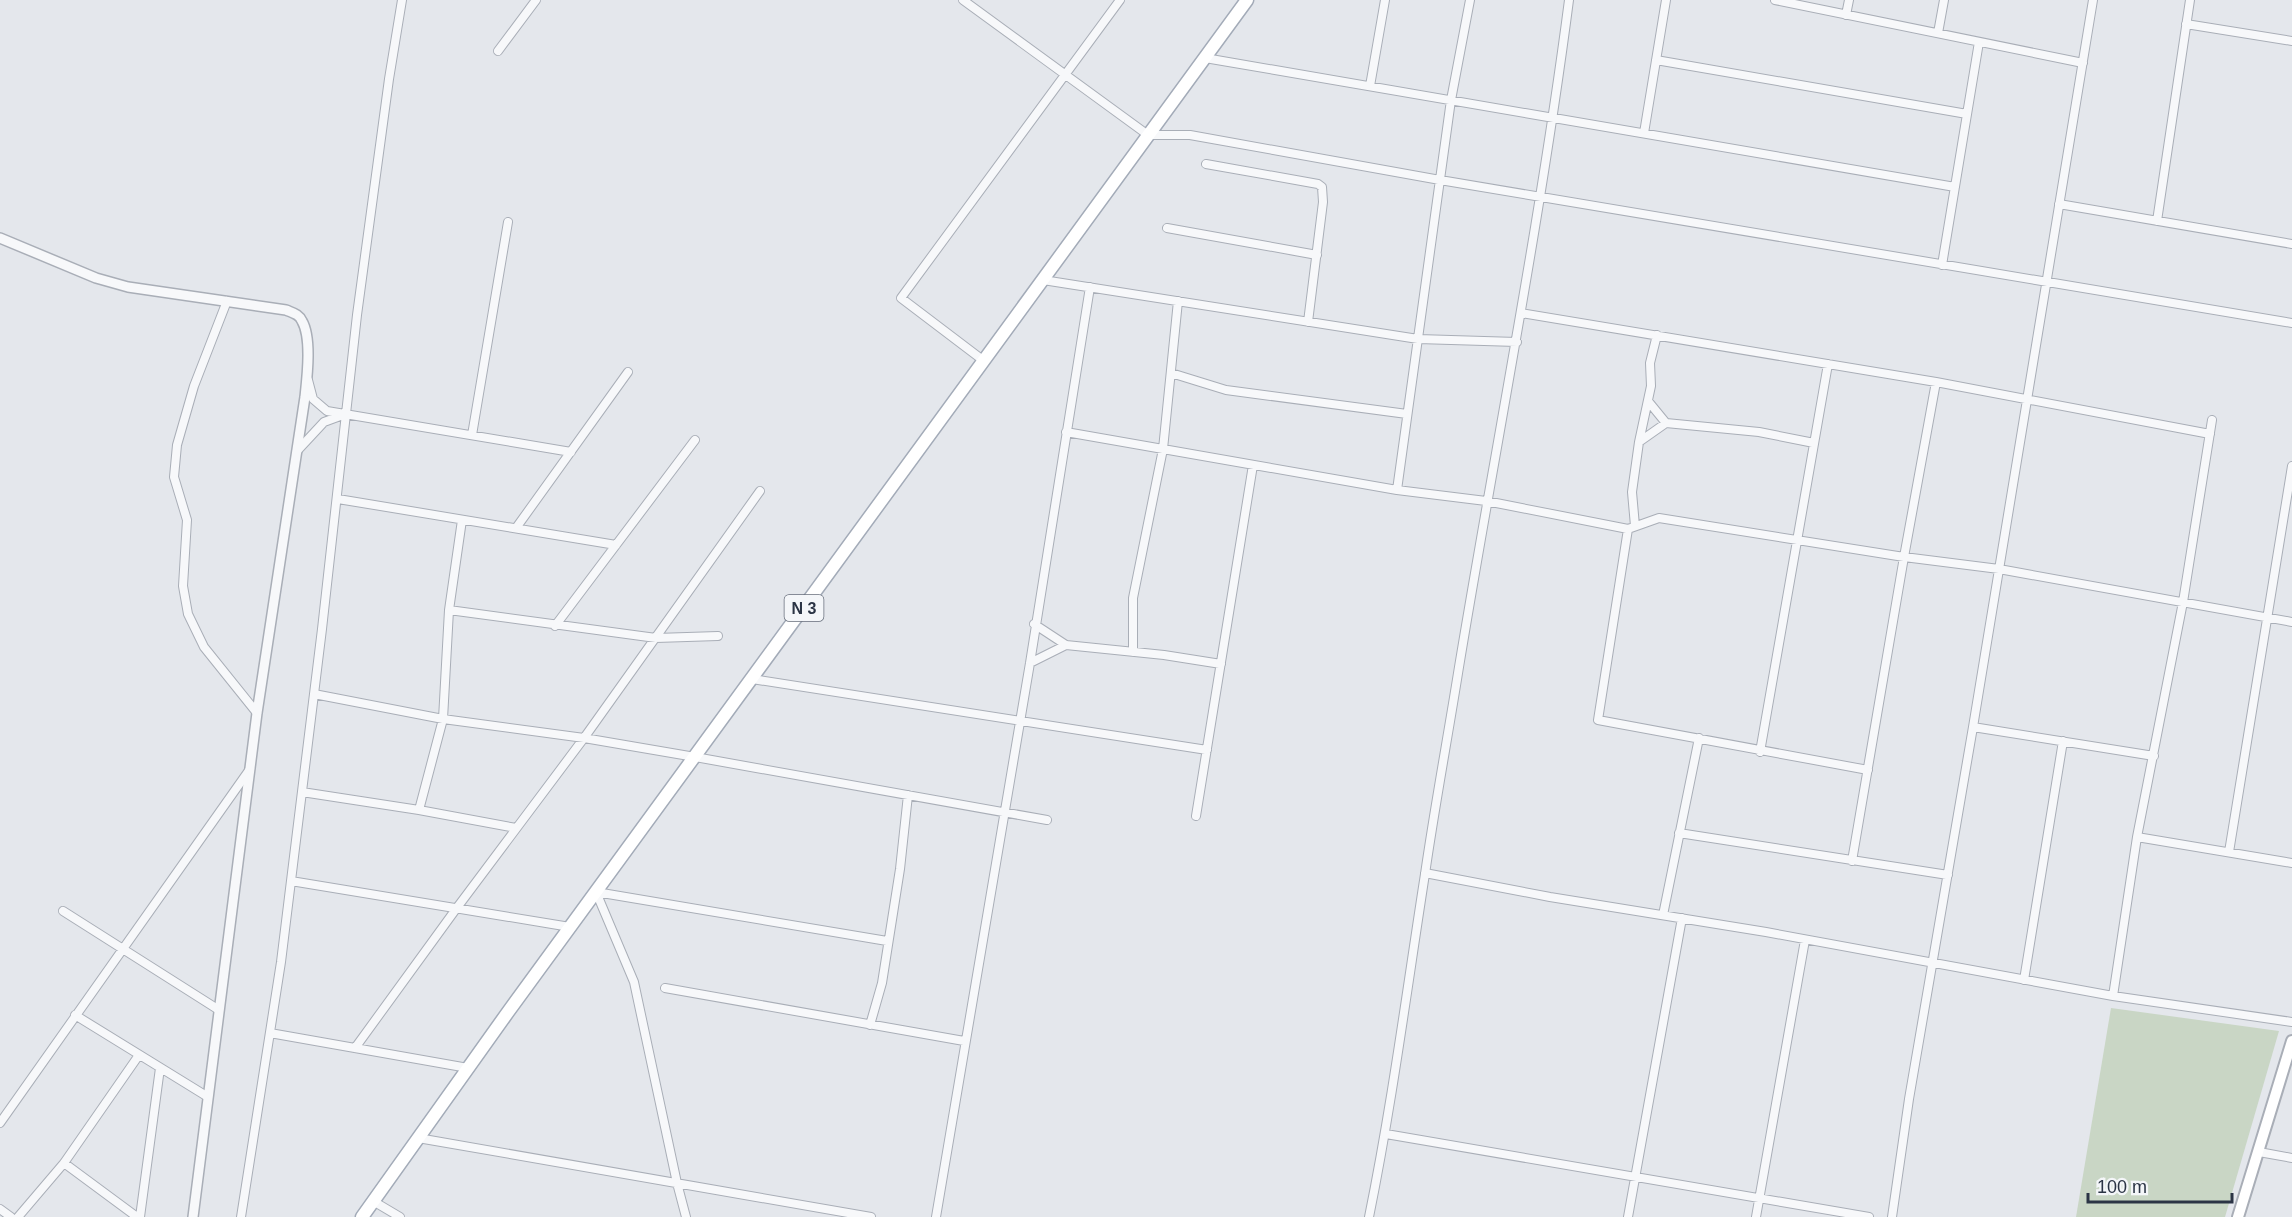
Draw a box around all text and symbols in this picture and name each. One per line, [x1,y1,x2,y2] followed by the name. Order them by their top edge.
[784,595,824,621] road number: N 3
[2088,1166,2232,1204] scale bar
[2097,1177,2147,1197] text: 100 m

